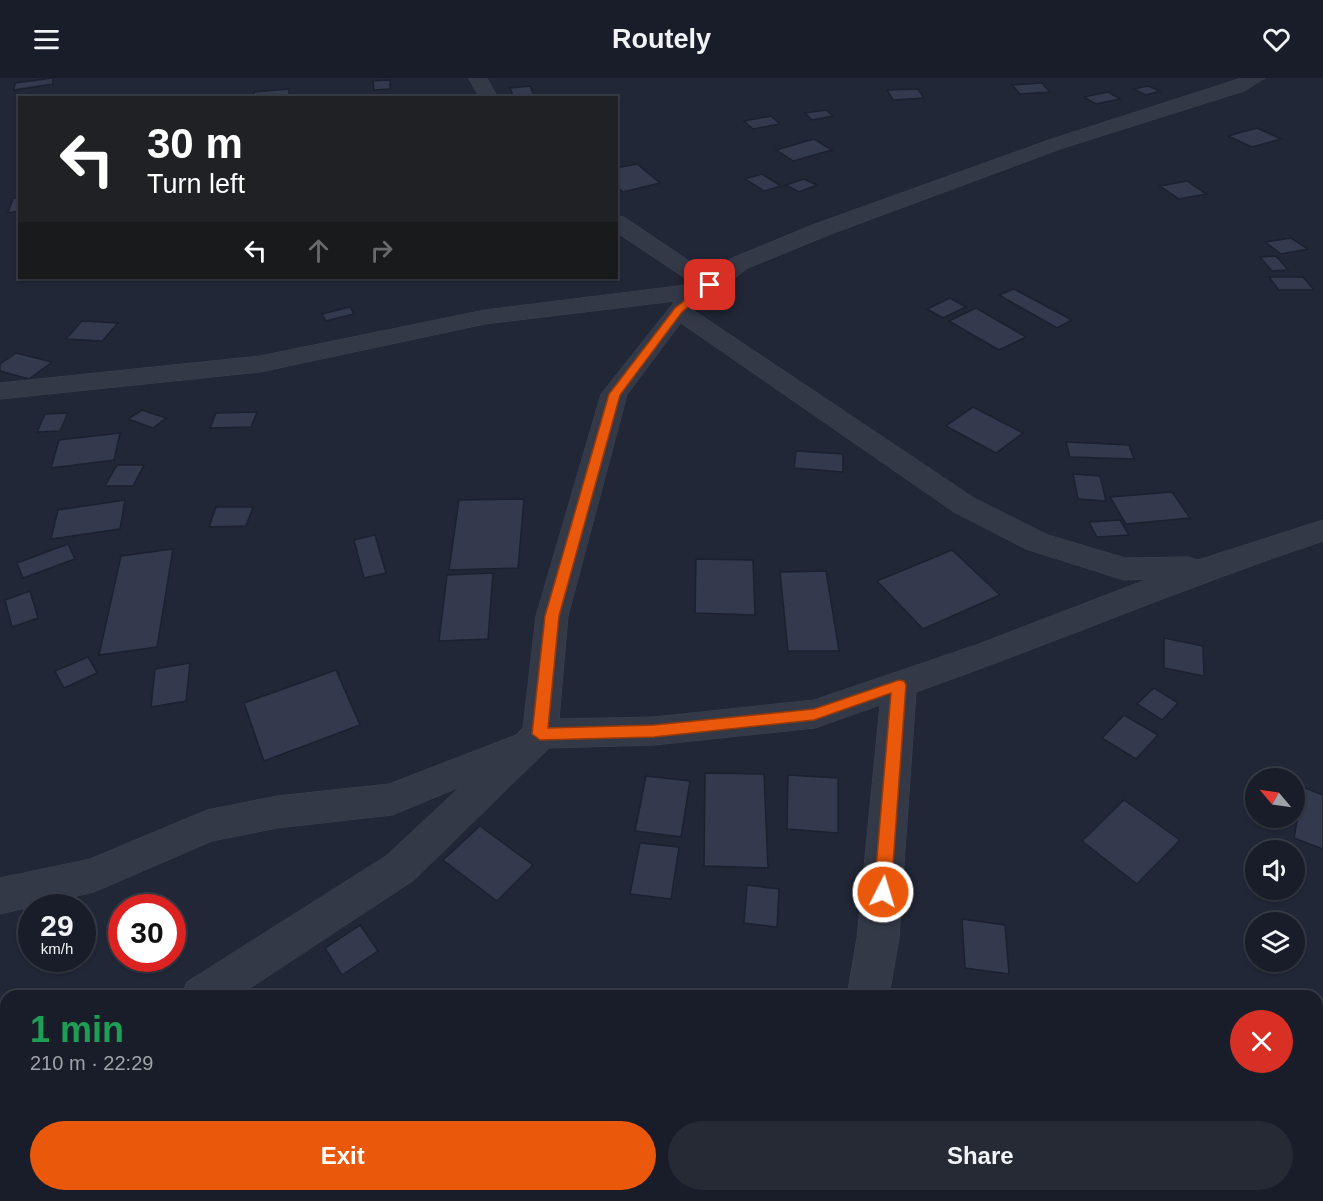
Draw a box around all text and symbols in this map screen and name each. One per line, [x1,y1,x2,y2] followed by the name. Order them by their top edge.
[30,23,63,56] icon: menu
[1260,23,1293,56] icon: heart
[612,24,711,54] text: Routely
[48,120,126,198] icon: left
[147,120,243,167] text: 30 m
[147,169,245,199] text: Turn left
[239,234,272,267] icon: left
[302,234,335,267] icon: ahead
[365,234,398,267] icon: right
[684,259,735,310] pin
[693,268,726,301] icon: arrive
[1245,768,1305,828] north arrow
[1245,768,1305,972] map controls
[1245,840,1305,900] button: sound
[851,860,915,924] position arrow
[108,894,186,972] speed limit sign: 30
[40,909,74,942] text: 29
[1245,912,1305,972] button: layers
[41,940,73,957] text: km/h
[30,1009,124,1050] text: 1 min
[1230,1010,1293,1073] button: close
[30,1052,153,1074] text: 210 m · 22:29
[30,1121,656,1190] button: Exit
[668,1121,1293,1190] button: Share

